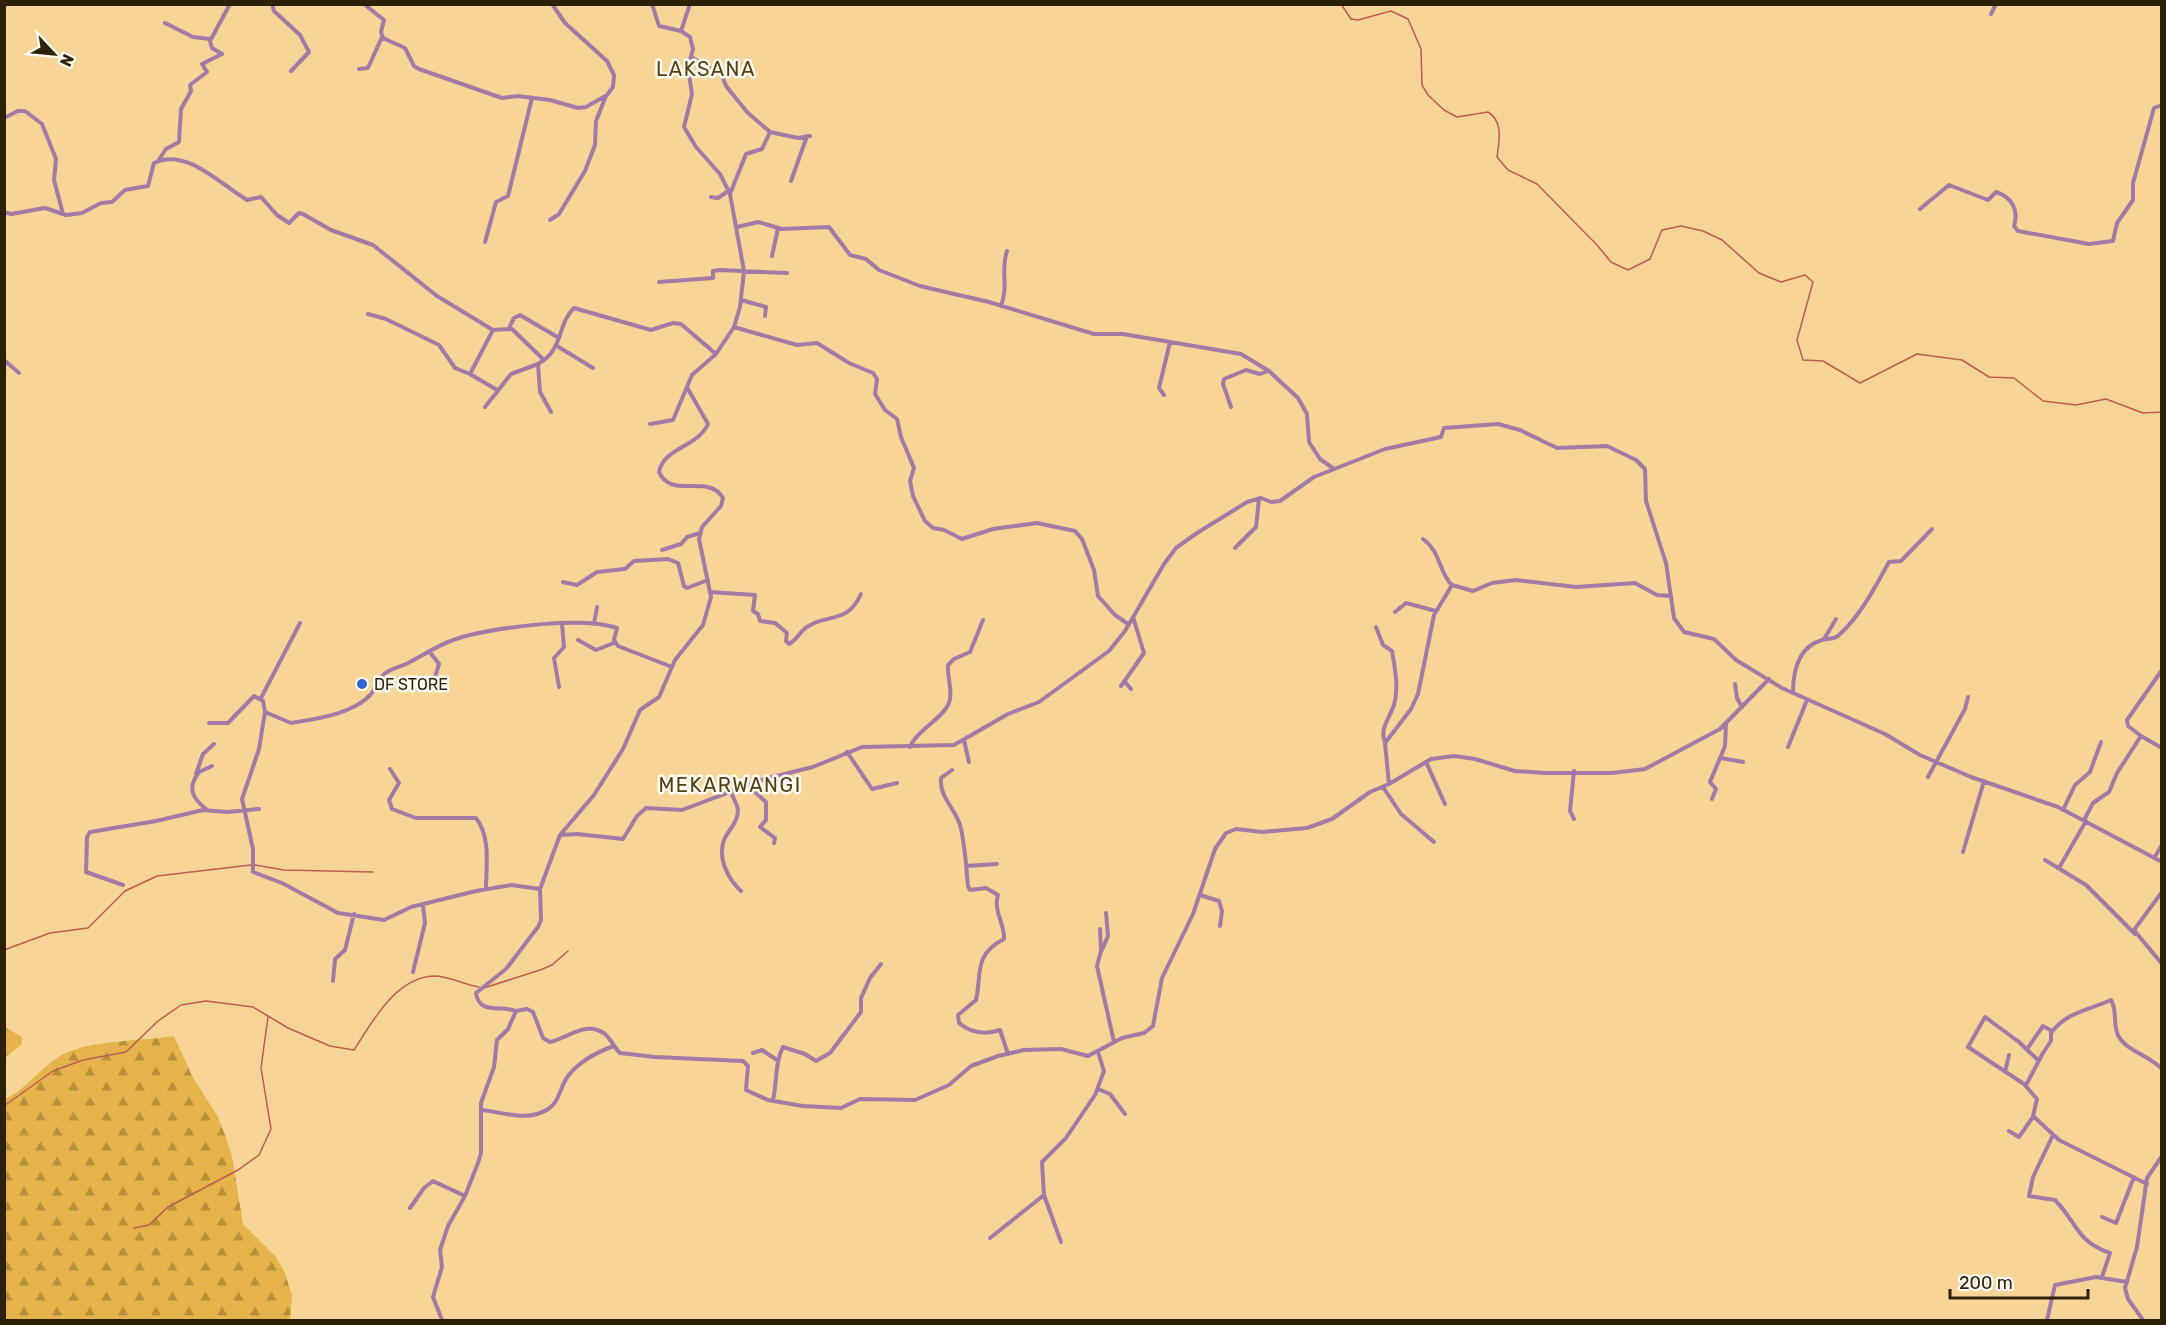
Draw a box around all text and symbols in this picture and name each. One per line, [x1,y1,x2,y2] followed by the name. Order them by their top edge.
[24,24,84,84] north arrow
[56,51,78,70] text: N
[656,57,756,81] district label: LAKSANA
[374,675,448,694] place label: DF STORE
[355,677,369,691] marker: DF STORE
[658,773,802,797] district label: MEKARWANGI
[1950,1262,2088,1300] scale bar
[1959,1272,2013,1294] text: 200 m

